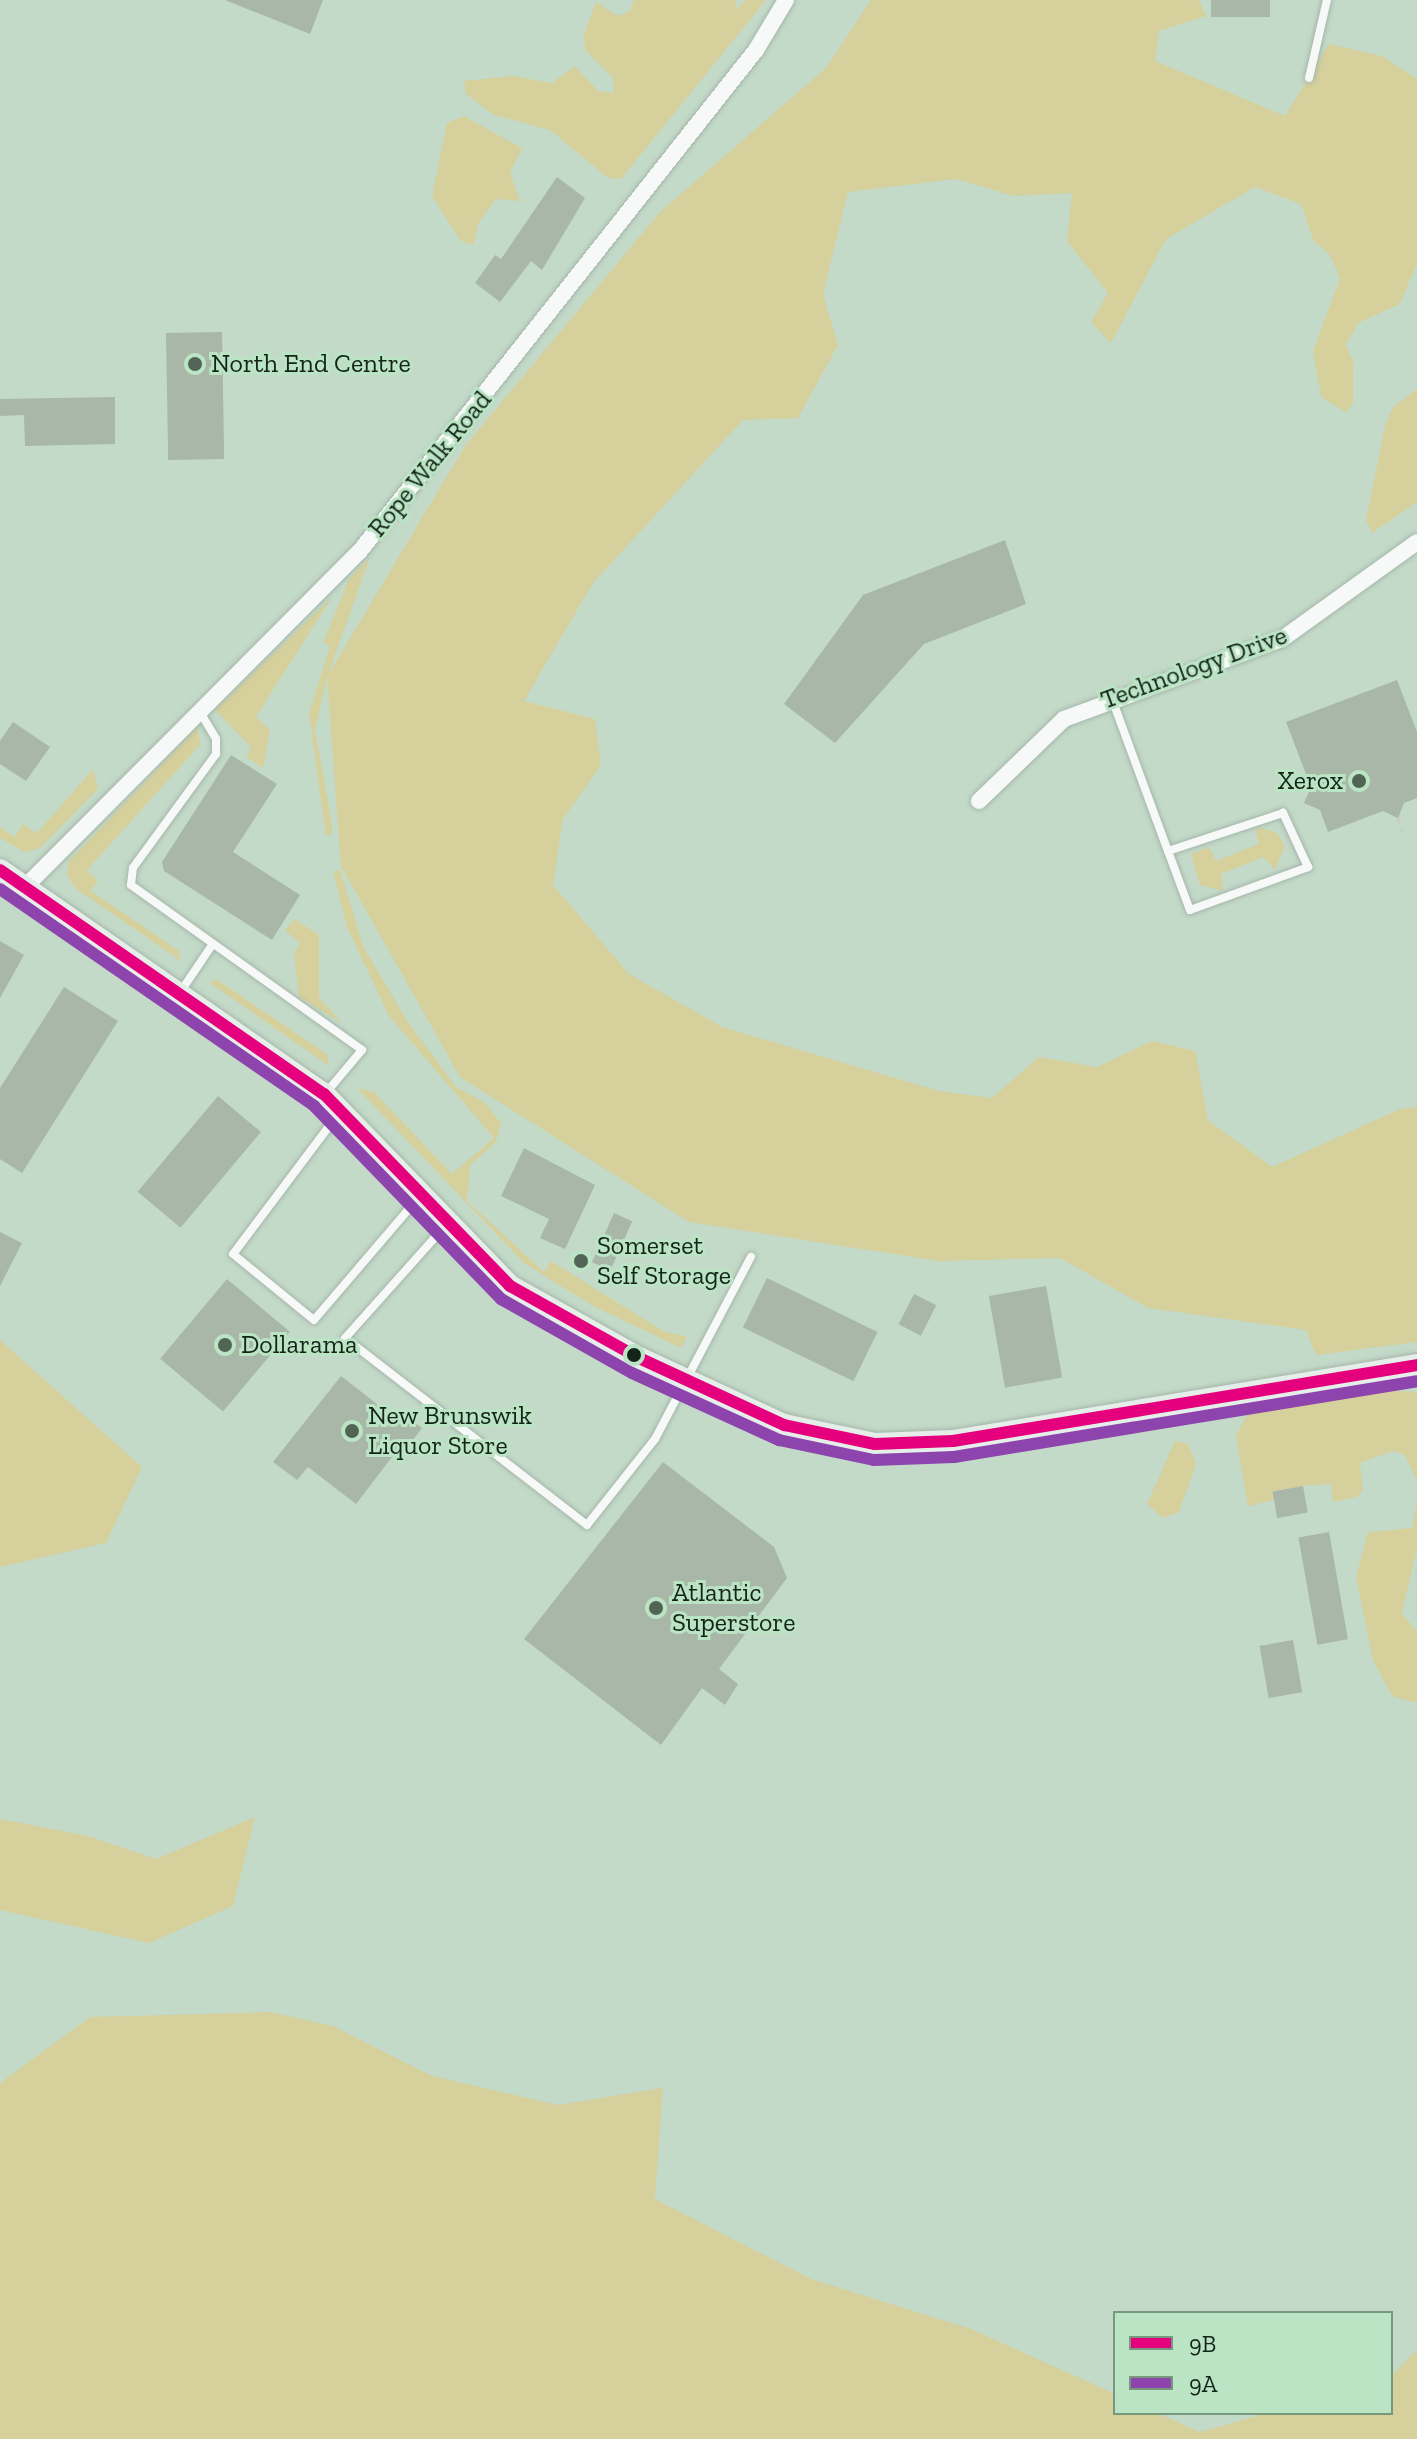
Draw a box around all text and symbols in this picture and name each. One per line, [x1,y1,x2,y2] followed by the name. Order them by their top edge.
[211,348,411,380] place label: North End Centre
[186,355,204,373] marker: North End Centre
[361,384,499,544] street label: Rope Walk Road
[1096,620,1292,716] street label: Technology Drive
[1278,765,1343,797] place label: Xerox
[1350,772,1368,790] marker: Xerox
[597,1230,731,1292] place label: Somerset Self Storage
[572,1252,590,1270] marker: Somerset Self Storage
[241,1329,358,1361] place label: Dollarama
[216,1336,234,1354] marker: Dollarama
[626,1347,642,1363] unlabelled marker
[368,1400,533,1462] place label: New Brunswik Liquor Store
[343,1422,361,1440] marker: New Brunswik Liquor Store
[672,1577,795,1638] place label: Atlantic Superstore
[647,1599,665,1617] marker: Atlantic Superstore
[1113,2311,1393,2415] legend
[1189,2329,1216,2358] text: 9B
[1189,2369,1217,2398] text: 9A

